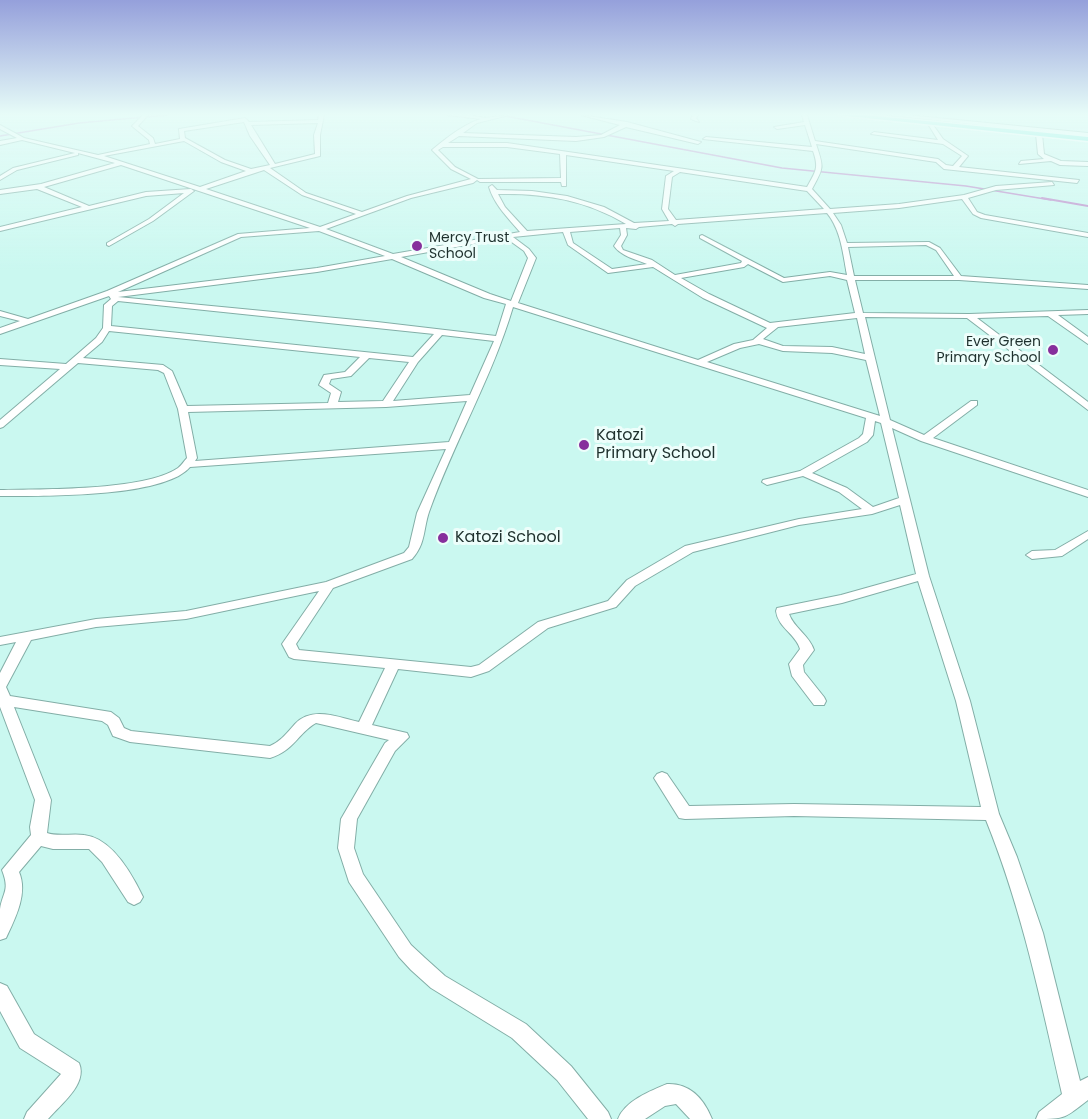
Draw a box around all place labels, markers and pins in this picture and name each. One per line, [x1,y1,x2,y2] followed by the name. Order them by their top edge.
[429,230,509,262] place label: Mercy Trust School
[410,239,424,253] marker: Mercy Trust School
[936,334,1041,366] place label: Ever Green Primary School
[1046,343,1060,357] marker: Ever Green Primary School
[596,426,715,464] place label: Katozi Primary School
[577,438,591,452] marker: Katozi Primary School
[455,528,561,548] place label: Katozi School
[436,531,450,545] marker: Katozi School

